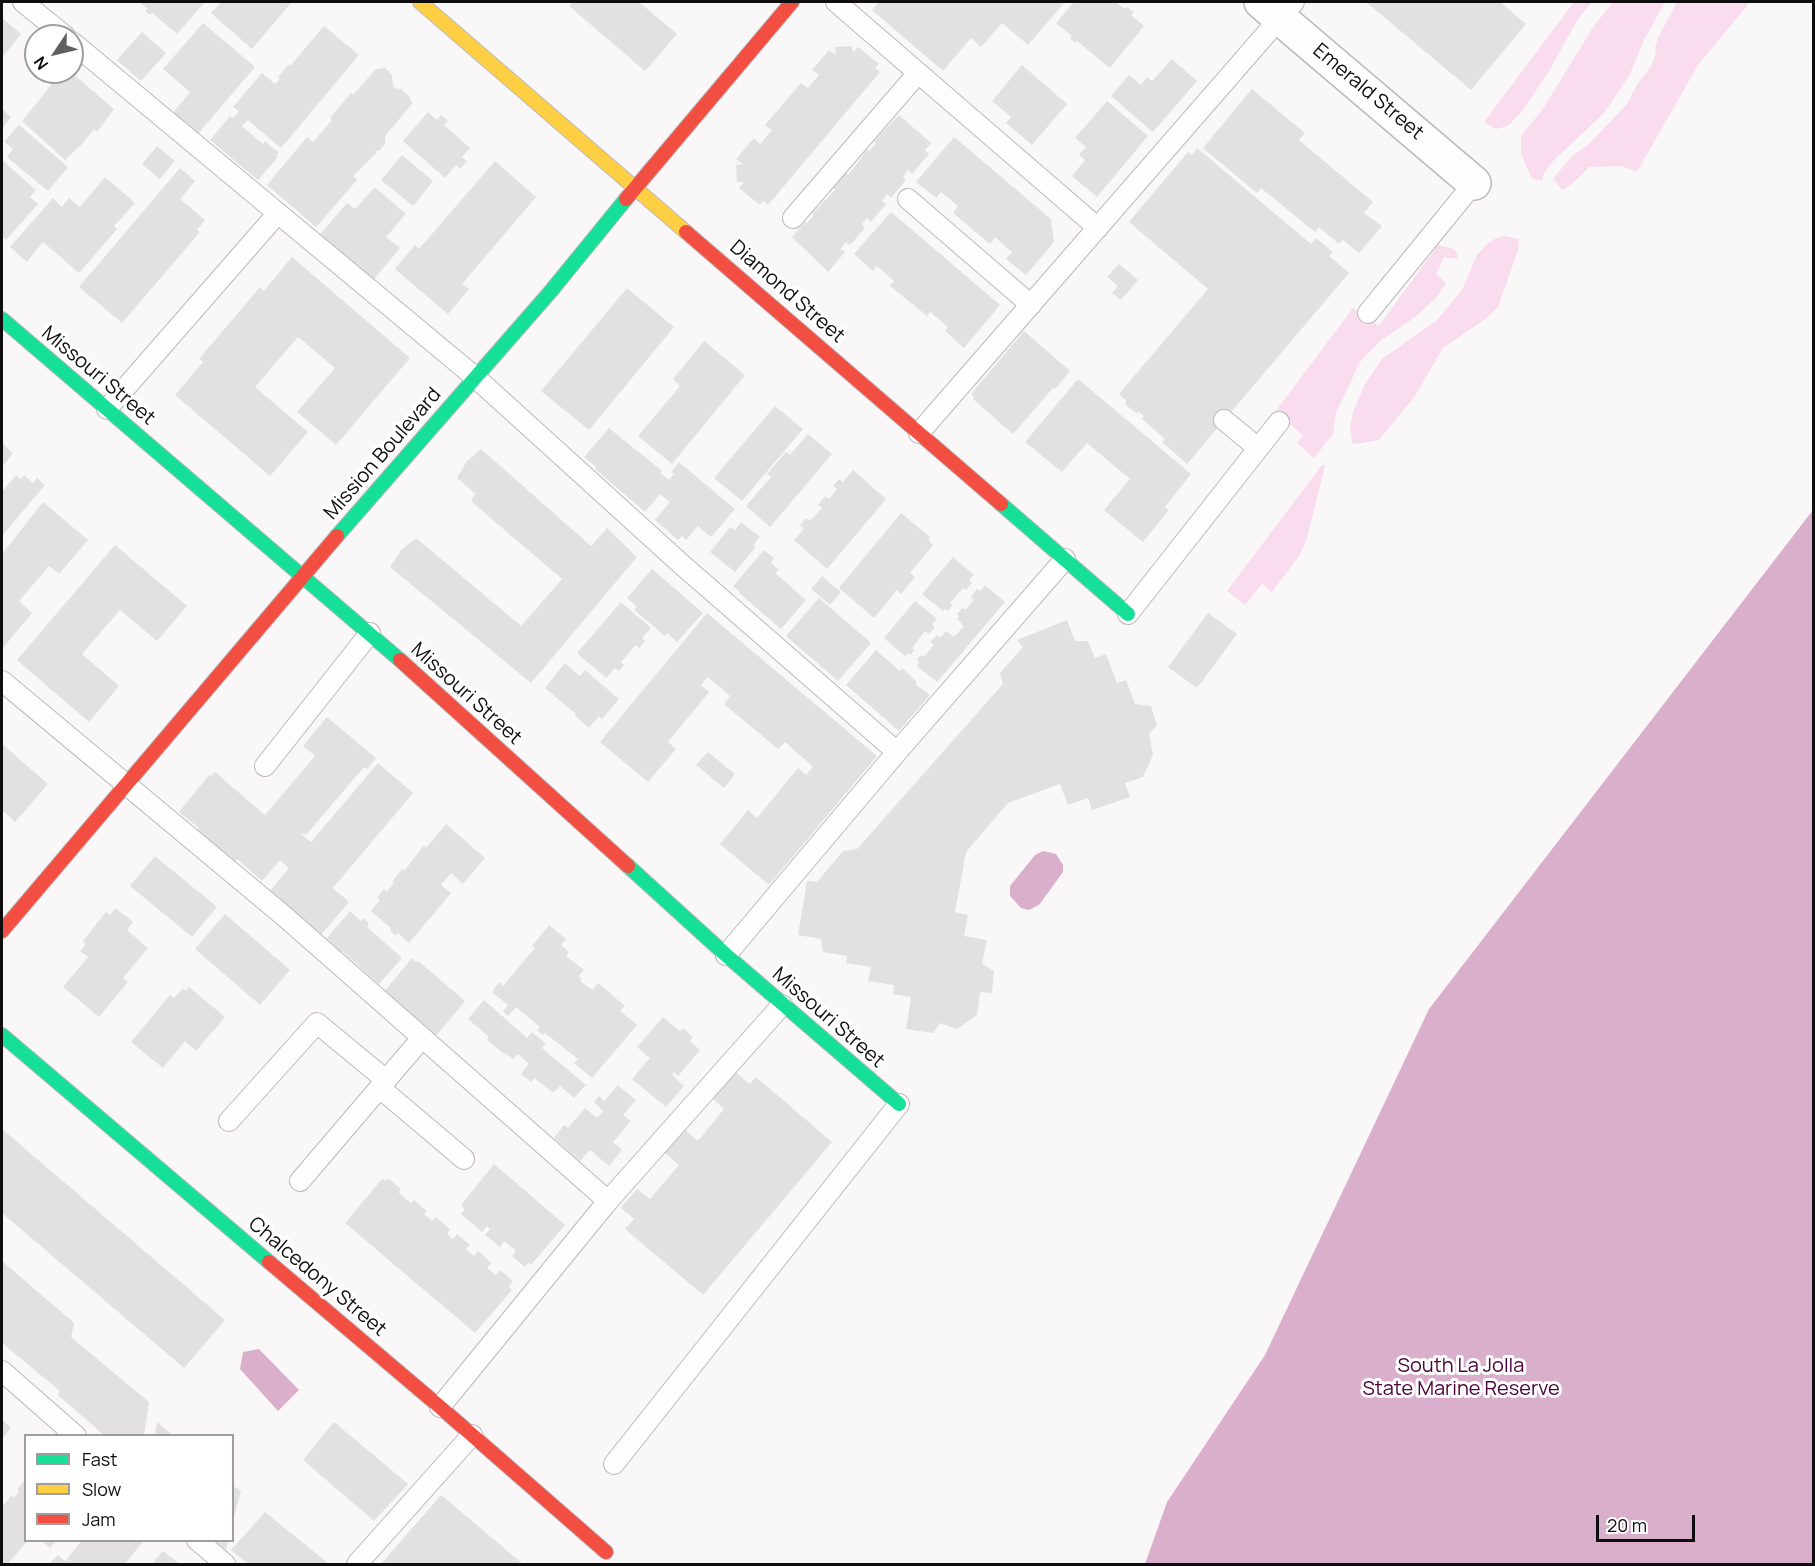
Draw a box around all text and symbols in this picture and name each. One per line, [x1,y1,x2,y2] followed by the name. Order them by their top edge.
[24,24,84,84] north arrow
[1308,39,1428,145] street label: Emerald Street
[29,52,53,74] text: N
[725,236,849,348] street label: Diamond Street
[36,322,160,430] street label: Missouri Street
[319,383,447,525] street label: Mission Boulevard
[406,638,526,750] street label: Missouri Street
[767,963,889,1073] street label: Missouri Street
[243,1212,391,1342] street label: Chalcedony Street
[1362,1354,1560,1401] park label: South La Jolla State Marine Reserve
[24,1434,234,1542] legend
[82,1447,117,1471] text: Fast
[82,1477,121,1501] text: Slow
[1599,1503,1698,1541] scale bar
[82,1507,116,1531] text: Jam
[1607,1513,1647,1537] text: 20 m

